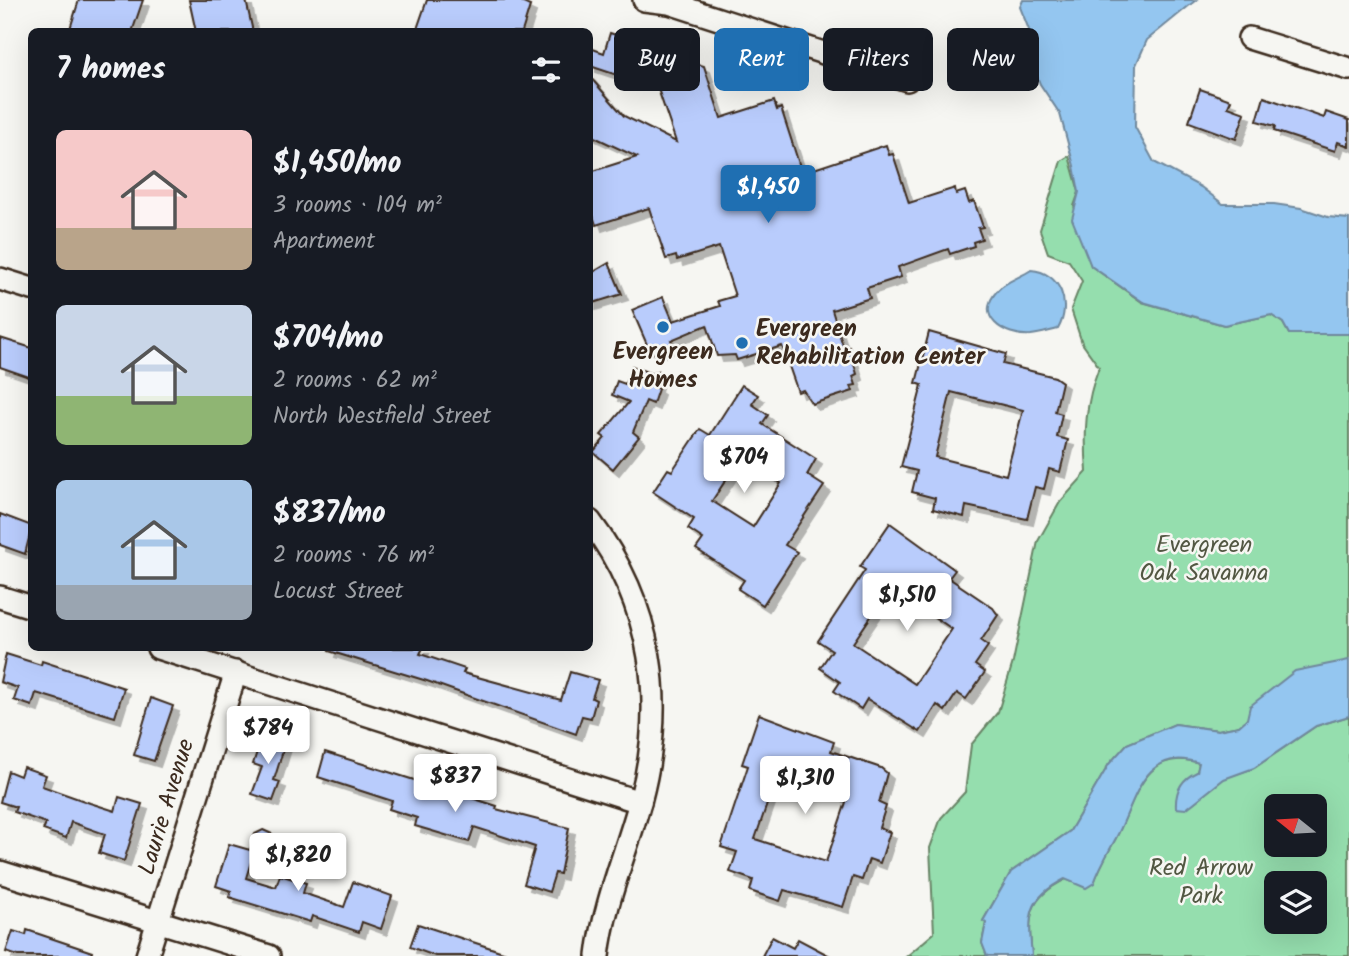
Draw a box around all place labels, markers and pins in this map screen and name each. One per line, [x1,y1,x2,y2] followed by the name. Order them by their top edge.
[711,166,825,225] pin: $1,450
[756,310,986,377] place label: Evergreen Rehabilitation Center
[655,319,671,335] marker: Evergreen Homes
[613,333,713,400] place label: Evergreen Homes
[734,335,750,351] marker: Evergreen Rehabilitation Center
[703,435,785,495] pin: $704
[850,574,964,633] pin: $1,510
[227,706,309,766] pin: $784
[414,754,496,814] pin: $837
[748,756,862,816] pin: $1,310
[241,834,355,893] pin: $1,820

